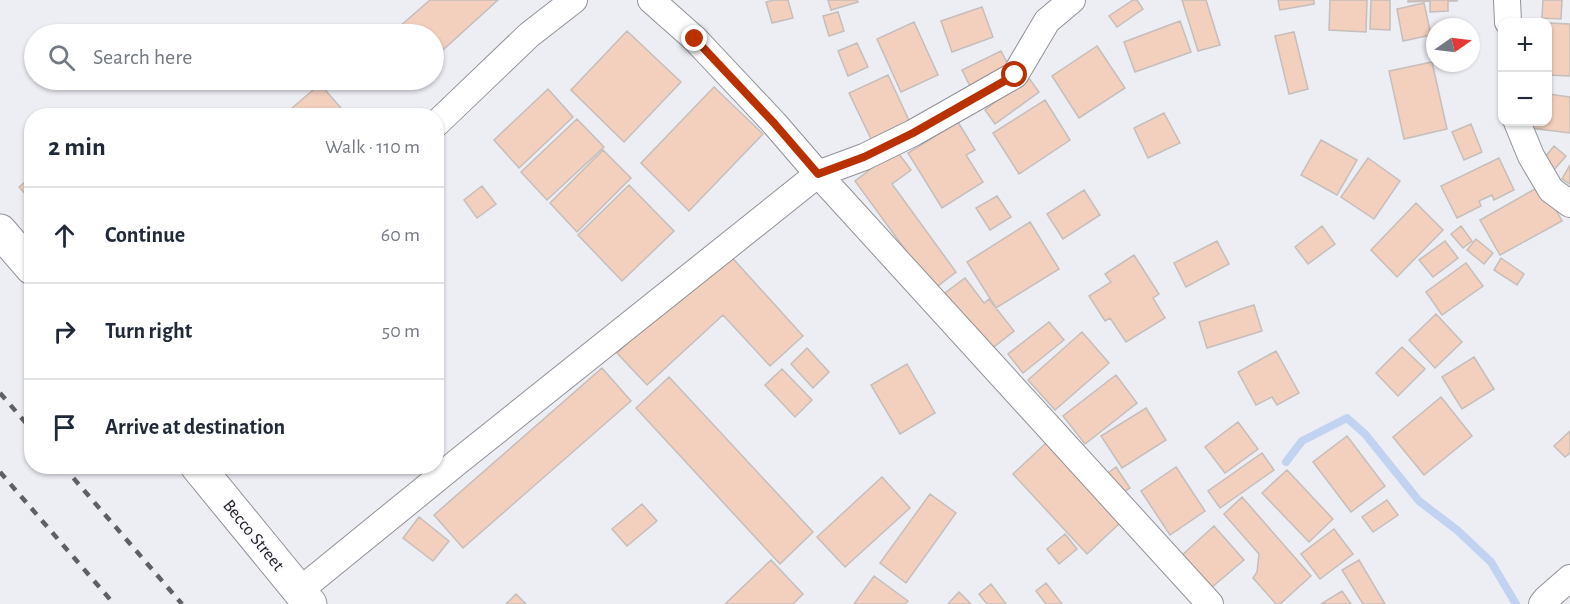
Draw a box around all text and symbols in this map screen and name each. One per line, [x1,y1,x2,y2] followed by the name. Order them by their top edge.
[1426,18,1480,72] north arrow
[1498,18,1552,126] map controls
[1498,18,1552,72] button: +
[24,24,444,90] search box
[681,25,707,51] route end
[45,41,78,74] icon: search
[93,46,192,68] text: Search here
[1001,61,1027,87] route start
[1498,72,1552,126] button: −
[48,134,106,160] text: 2 min
[325,137,420,157] text: Walk · 110 m
[48,219,81,252] icon: ahead
[105,224,185,246] text: Continue
[381,225,420,245] text: 60 m
[48,315,81,348] icon: right
[105,320,192,342] text: Turn right
[382,321,420,341] text: 50 m
[48,411,81,444] icon: arrive
[105,416,285,438] text: Arrive at destination
[219,497,287,575] street label: Becco Street

